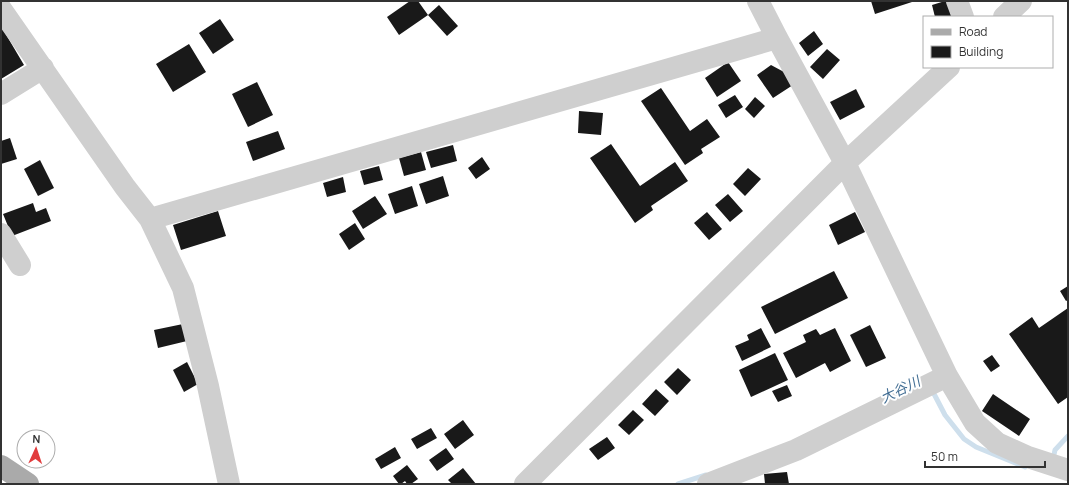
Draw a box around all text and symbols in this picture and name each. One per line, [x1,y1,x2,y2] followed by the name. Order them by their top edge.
[923,16,1053,68] legend
[959,23,987,40] text: Road
[959,43,1003,60] text: Building
[877,370,925,407] water label: 大谷川
[16,429,56,469] north arrow
[32,431,41,446] text: N
[925,443,1045,469] scale bar
[931,448,958,465] text: 50 m

